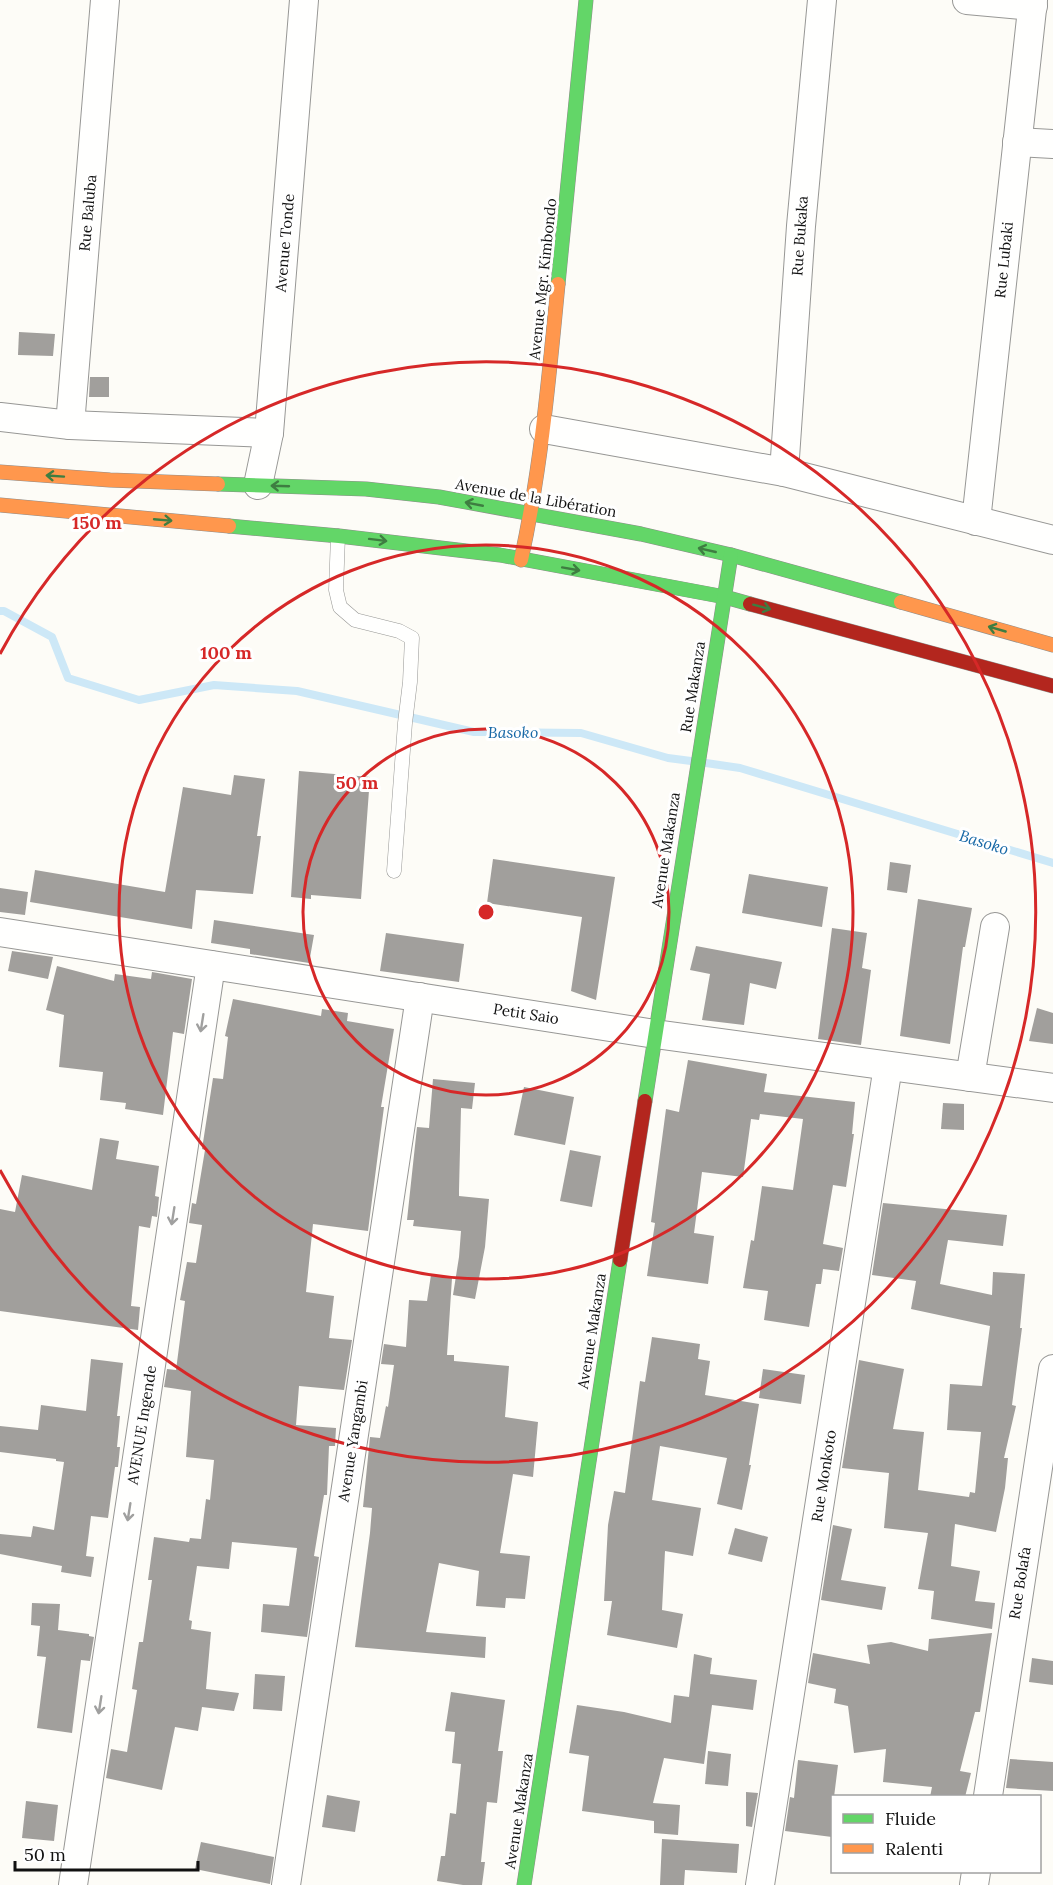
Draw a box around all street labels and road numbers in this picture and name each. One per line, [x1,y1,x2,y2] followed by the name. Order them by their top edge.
[75,174,100,252] street label: Rue Baluba
[271,193,298,294] street label: Avenue Tonde
[787,195,812,277] street label: Rue Bukaka
[524,197,560,362] street label: Avenue Mgr. Kimbondo
[990,221,1017,299] street label: Rue Lubaki
[453,474,618,521] street label: Avenue de la Libération
[676,640,709,734] street label: Rue Makanza
[647,791,684,910] street label: Avenue Makanza
[492,999,560,1028] street label: Petit Saio
[573,1272,610,1391] street label: Avenue Makanza
[123,1364,160,1487] street label: AVENUE Ingende
[333,1379,372,1504] street label: Avenue Yangambi
[807,1428,840,1523] street label: Rue Monkoto
[1004,1545,1035,1621] street label: Rue Bolafa
[500,1752,537,1871] street label: Avenue Makanza

